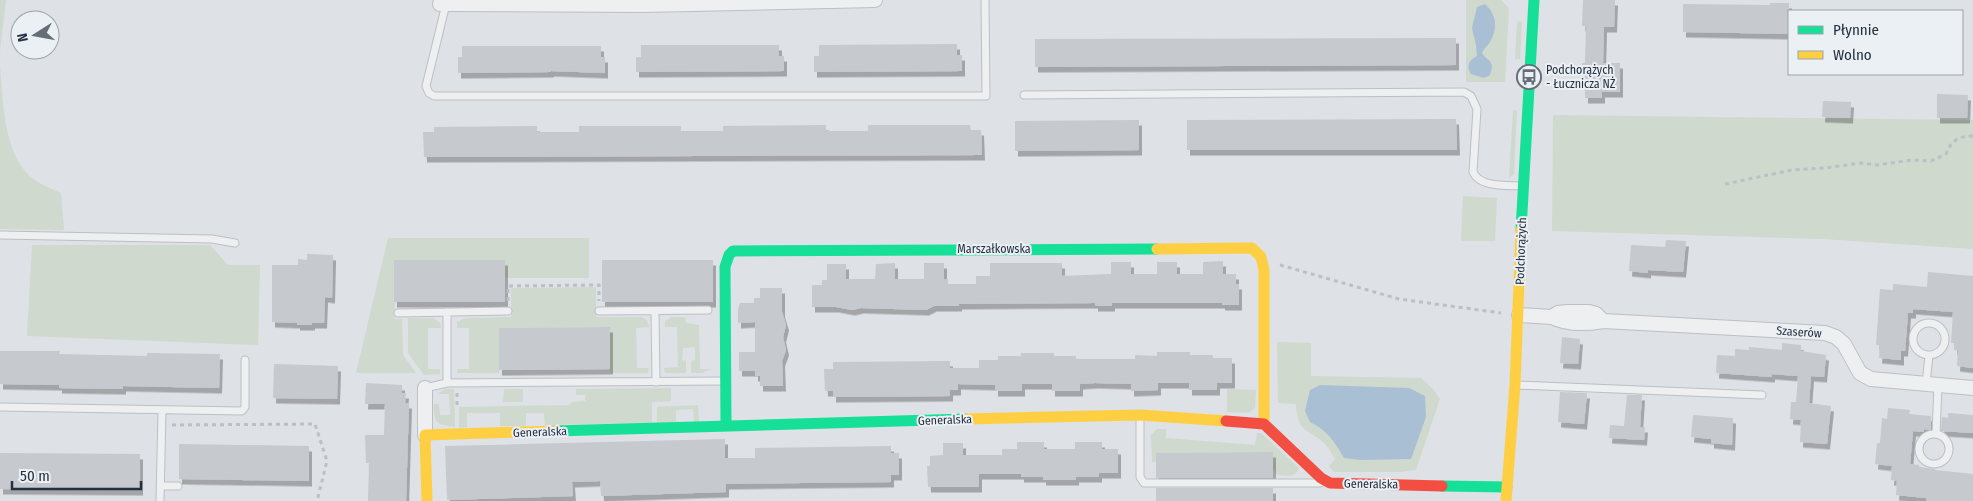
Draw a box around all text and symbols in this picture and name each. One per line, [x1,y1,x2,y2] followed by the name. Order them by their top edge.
[10,10,60,60] north arrow
[1788,10,1963,75] legend
[1833,21,1879,39] text: Płynnie
[14,32,32,43] text: N
[1833,46,1872,64] text: Wolno
[1546,63,1616,91] place label: Podchorążych - Łucznicza NŻ
[1516,64,1542,90] bus stop icon: Podchorążych - Łucznicza NŻ
[1513,217,1529,285] street label: Podchorążych
[957,242,1031,256] street label: Marszałkowska
[1776,323,1822,341] street label: Szaserów
[918,412,972,428] street label: Generalska
[513,424,567,440] street label: Generalska
[12,458,141,490] scale bar
[20,467,50,485] text: 50 m
[1344,477,1398,491] street label: Generalska

